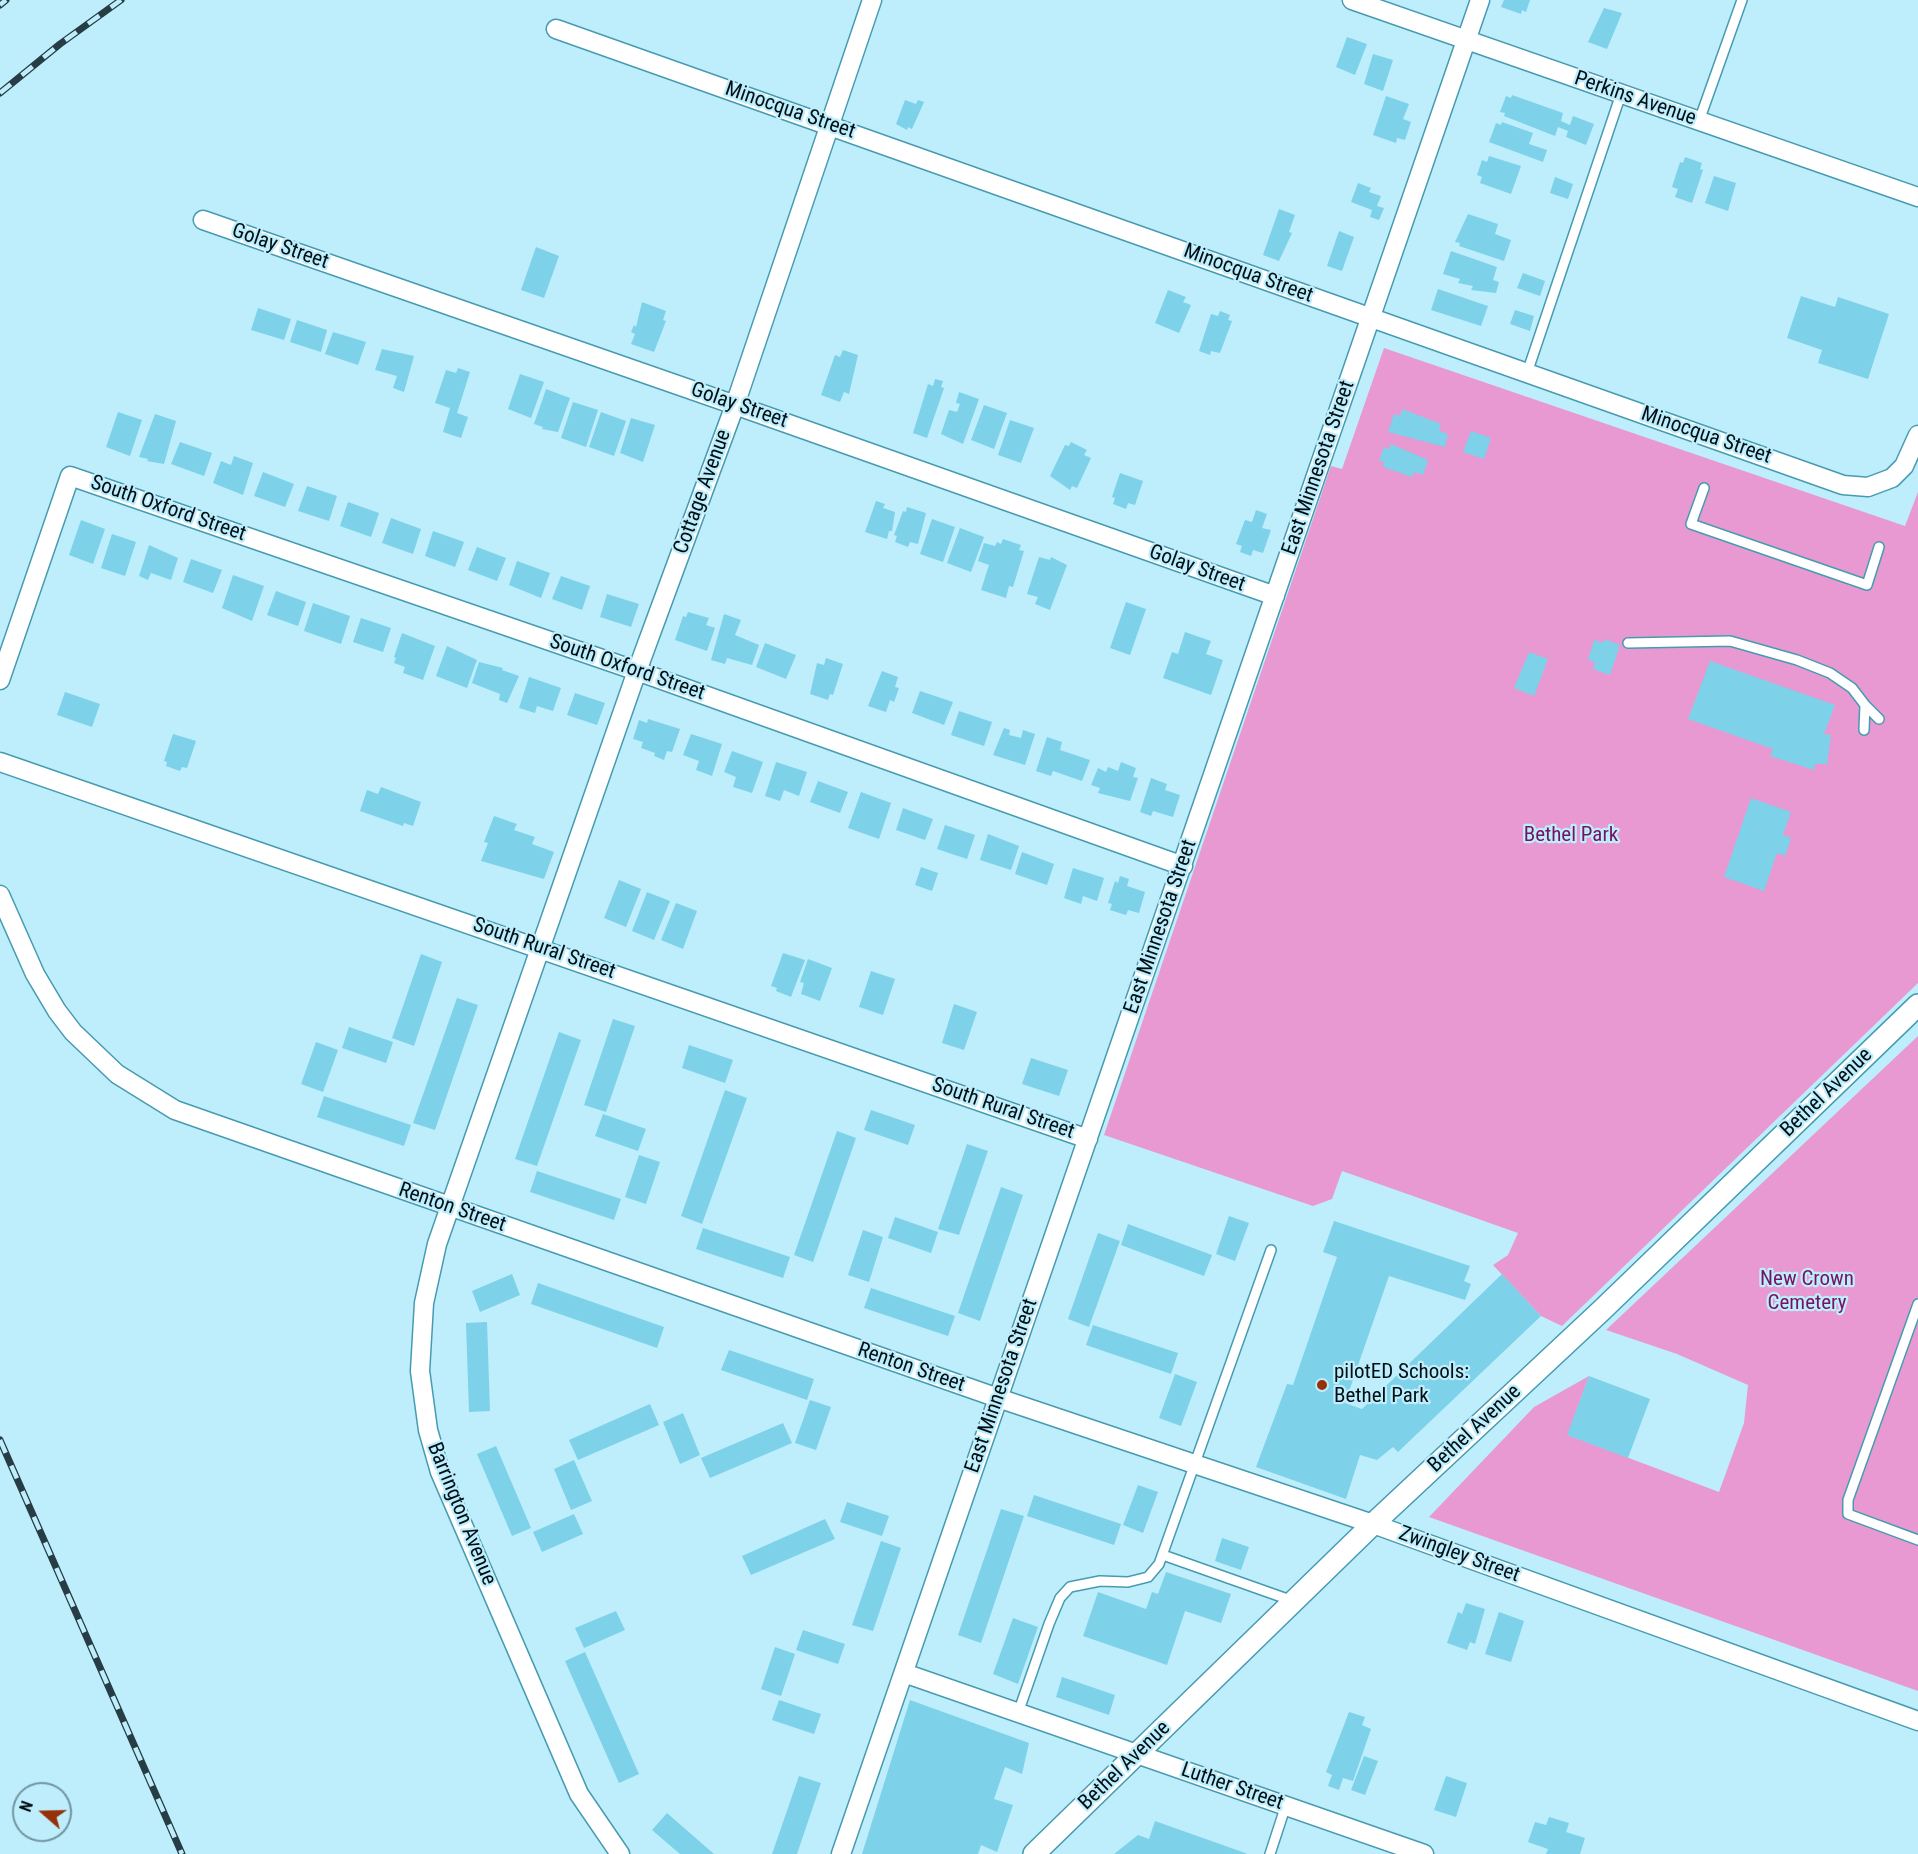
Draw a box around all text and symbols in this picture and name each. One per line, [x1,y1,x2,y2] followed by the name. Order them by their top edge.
[1571,66,1699,132] street label: Perkins Avenue
[722,77,858,145] street label: Minocqua Street
[228,219,332,275] street label: Golay Street
[1180,239,1316,309] street label: Minocqua Street
[687,378,791,434] street label: Golay Street
[1277,378,1361,558] street label: East Minnesota Street
[1638,402,1774,470] street label: Minocqua Street
[669,426,737,558] street label: Cottage Avenue
[87,471,249,547] street label: South Oxford Street
[1145,540,1249,598] street label: Golay Street
[546,630,708,706] street label: South Oxford Street
[1524,823,1618,849] park label: Bethel Park
[1119,837,1203,1017] street label: East Minnesota Street
[469,913,619,985] street label: South Rural Street
[1776,1043,1878,1143] street label: Bethel Avenue
[928,1073,1078,1145] street label: South Rural Street
[395,1178,509,1238] street label: Renton Street
[1760,1267,1854,1317] park label: New Crown Cemetery
[960,1296,1044,1476] street label: East Minnesota Street
[854,1338,968,1398] street label: Renton Street
[1334,1360,1469,1410] place label: pilotED Schools: Bethel Park
[1315,1378,1329,1392] marker: pilotED Schools: Bethel Park
[1423,1380,1527,1478] street label: Bethel Avenue
[421,1439,501,1589] street label: Barrington Avenue
[1395,1521,1523,1589] street label: Zwingley Street
[1074,1716,1176,1816] street label: Bethel Avenue
[1178,1758,1286,1816] street label: Luther Street
[12,1782,72,1842] north arrow
[16,1799,37,1814] text: N

